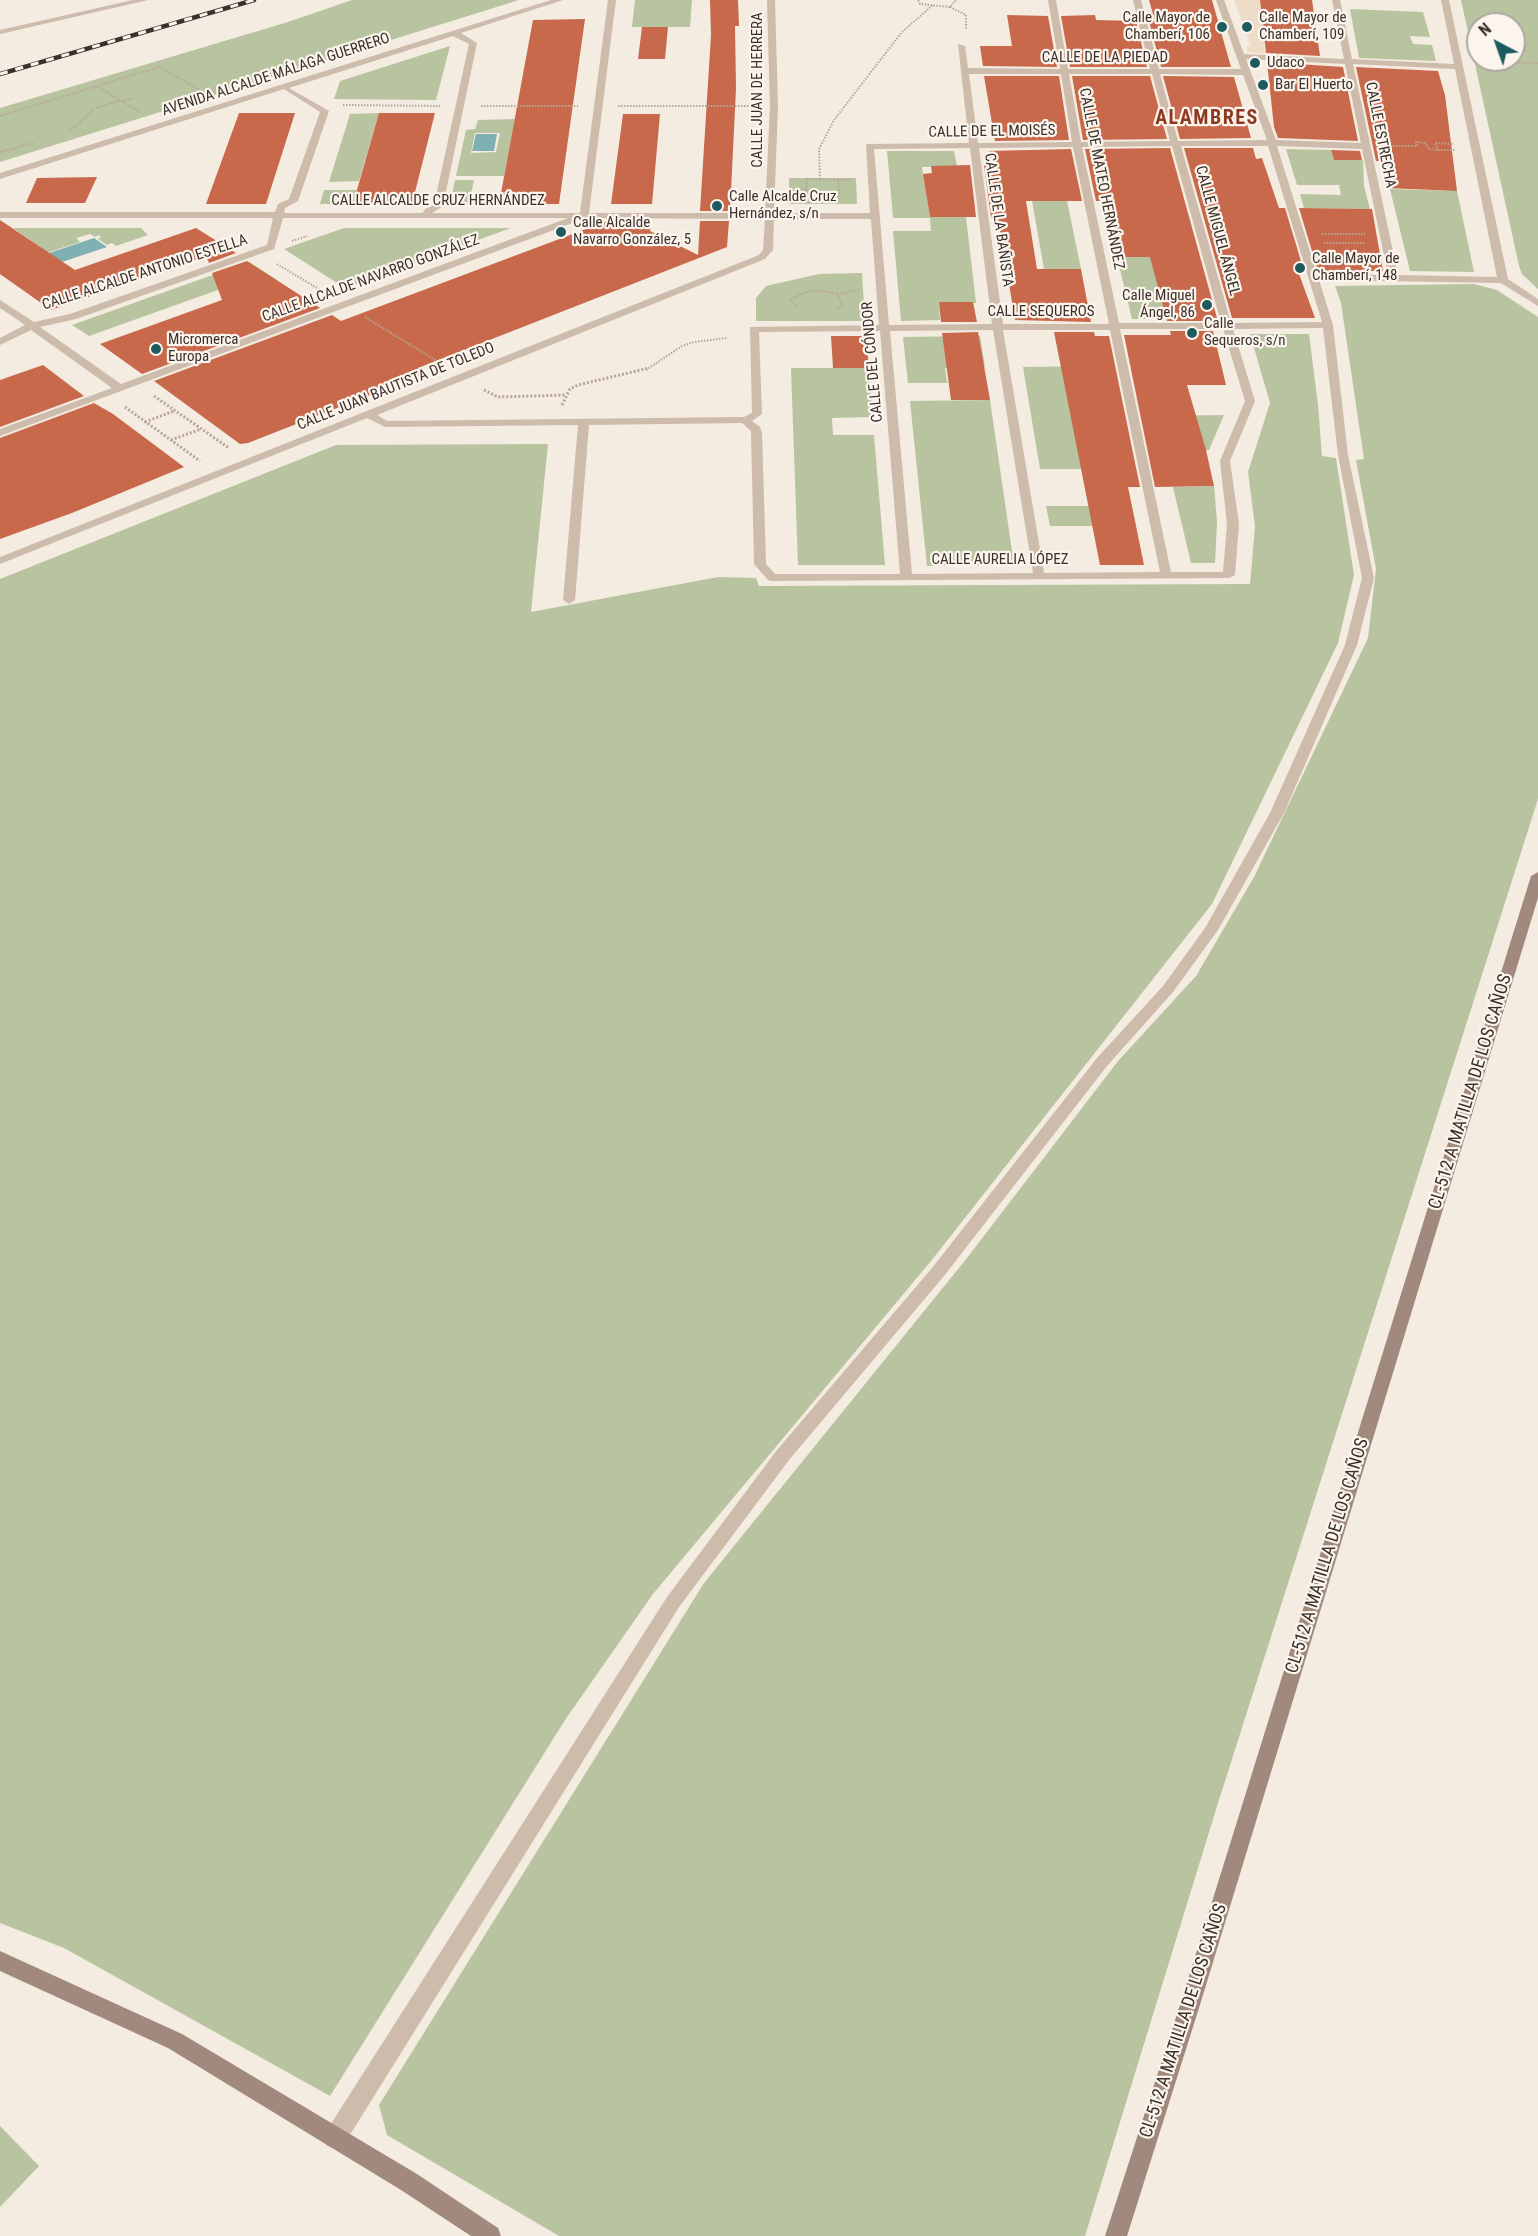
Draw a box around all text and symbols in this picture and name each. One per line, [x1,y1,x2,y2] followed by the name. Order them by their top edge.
[1122,9,1210,44] place label: Calle Mayor de Chamberí, 106
[1259,9,1347,44] place label: Calle Mayor de Chamberí, 109
[749,12,767,168] street label: CALLE JUAN DE HERRERA
[1466,12,1526,72] north arrow
[1475,19,1495,40] text: N
[1215,20,1229,34] marker: Calle Mayor de Chamberí, 106
[1240,20,1254,34] marker: Calle Mayor de Chamberí, 109
[160,30,392,120] street label: AVENIDA ALCALDE MÁLAGA GUERRERO
[1042,49,1168,67] street label: CALLE DE LA PIEDAD
[1267,54,1305,72] place label: Udaco
[1248,56,1262,70] marker: Udaco
[1275,76,1353,94] place label: Bar El Huerto
[1256,78,1270,92] marker: Bar El Huerto
[1361,81,1399,189] street label: CALLE ESTRECHA
[1075,87,1127,271] street label: CALLE DE MATEO HERNÁNDEZ
[1155,107,1259,131] district label: ALAMBRES
[928,122,1056,142] street label: CALLE DE EL MOISÉS
[980,152,1016,288] street label: CALLE DE LA BAÑISTA
[1191,164,1243,298] street label: CALLE MIGUEL ÁNGEL
[729,188,837,223] place label: Calle Alcalde Cruz Hernández, s/n
[331,192,545,210] street label: CALLE ALCALDE CRUZ HERNÁNDEZ
[710,199,724,213] marker: Calle Alcalde Cruz Hernández, s/n
[573,214,691,249] place label: Calle Alcalde Navarro González, 5
[554,225,568,239] marker: Calle Alcalde Navarro González, 5
[40,231,250,315] street label: CALLE ALCALDE ANTONIO ESTELLA
[260,231,482,327] street label: CALLE ALCALDE NAVARRO GONZÁLEZ
[1312,250,1400,285] place label: Calle Mayor de Chamberí, 148
[1293,261,1307,275] marker: Calle Mayor de Chamberí, 148
[1122,287,1195,322] place label: Calle Miguel Ángel, 86
[1200,298,1214,312] marker: Calle Miguel Ángel, 86
[859,301,887,423] street label: CALLE DEL CÓNDOR
[987,303,1095,321] street label: CALLE SEQUEROS
[1204,315,1285,350] place label: Calle Sequeros, s/n
[1185,326,1199,340] marker: Calle Sequeros, s/n
[168,331,239,366] place label: Micromerca Europa
[295,339,497,435] street label: CALLE JUAN BAUTISTA DE TOLEDO
[149,342,163,356] marker: Micromerca Europa
[931,551,1069,569] street label: CALLE AURELIA LÓPEZ
[1425,972,1517,1212] street label: CL-512 A MATILLA DE LOS CAÑOS
[1282,1436,1374,1676] street label: CL-512 A MATILLA DE LOS CAÑOS
[1136,1901,1232,2141] street label: CL-512 A MATILLA DE LOS CAÑOS

